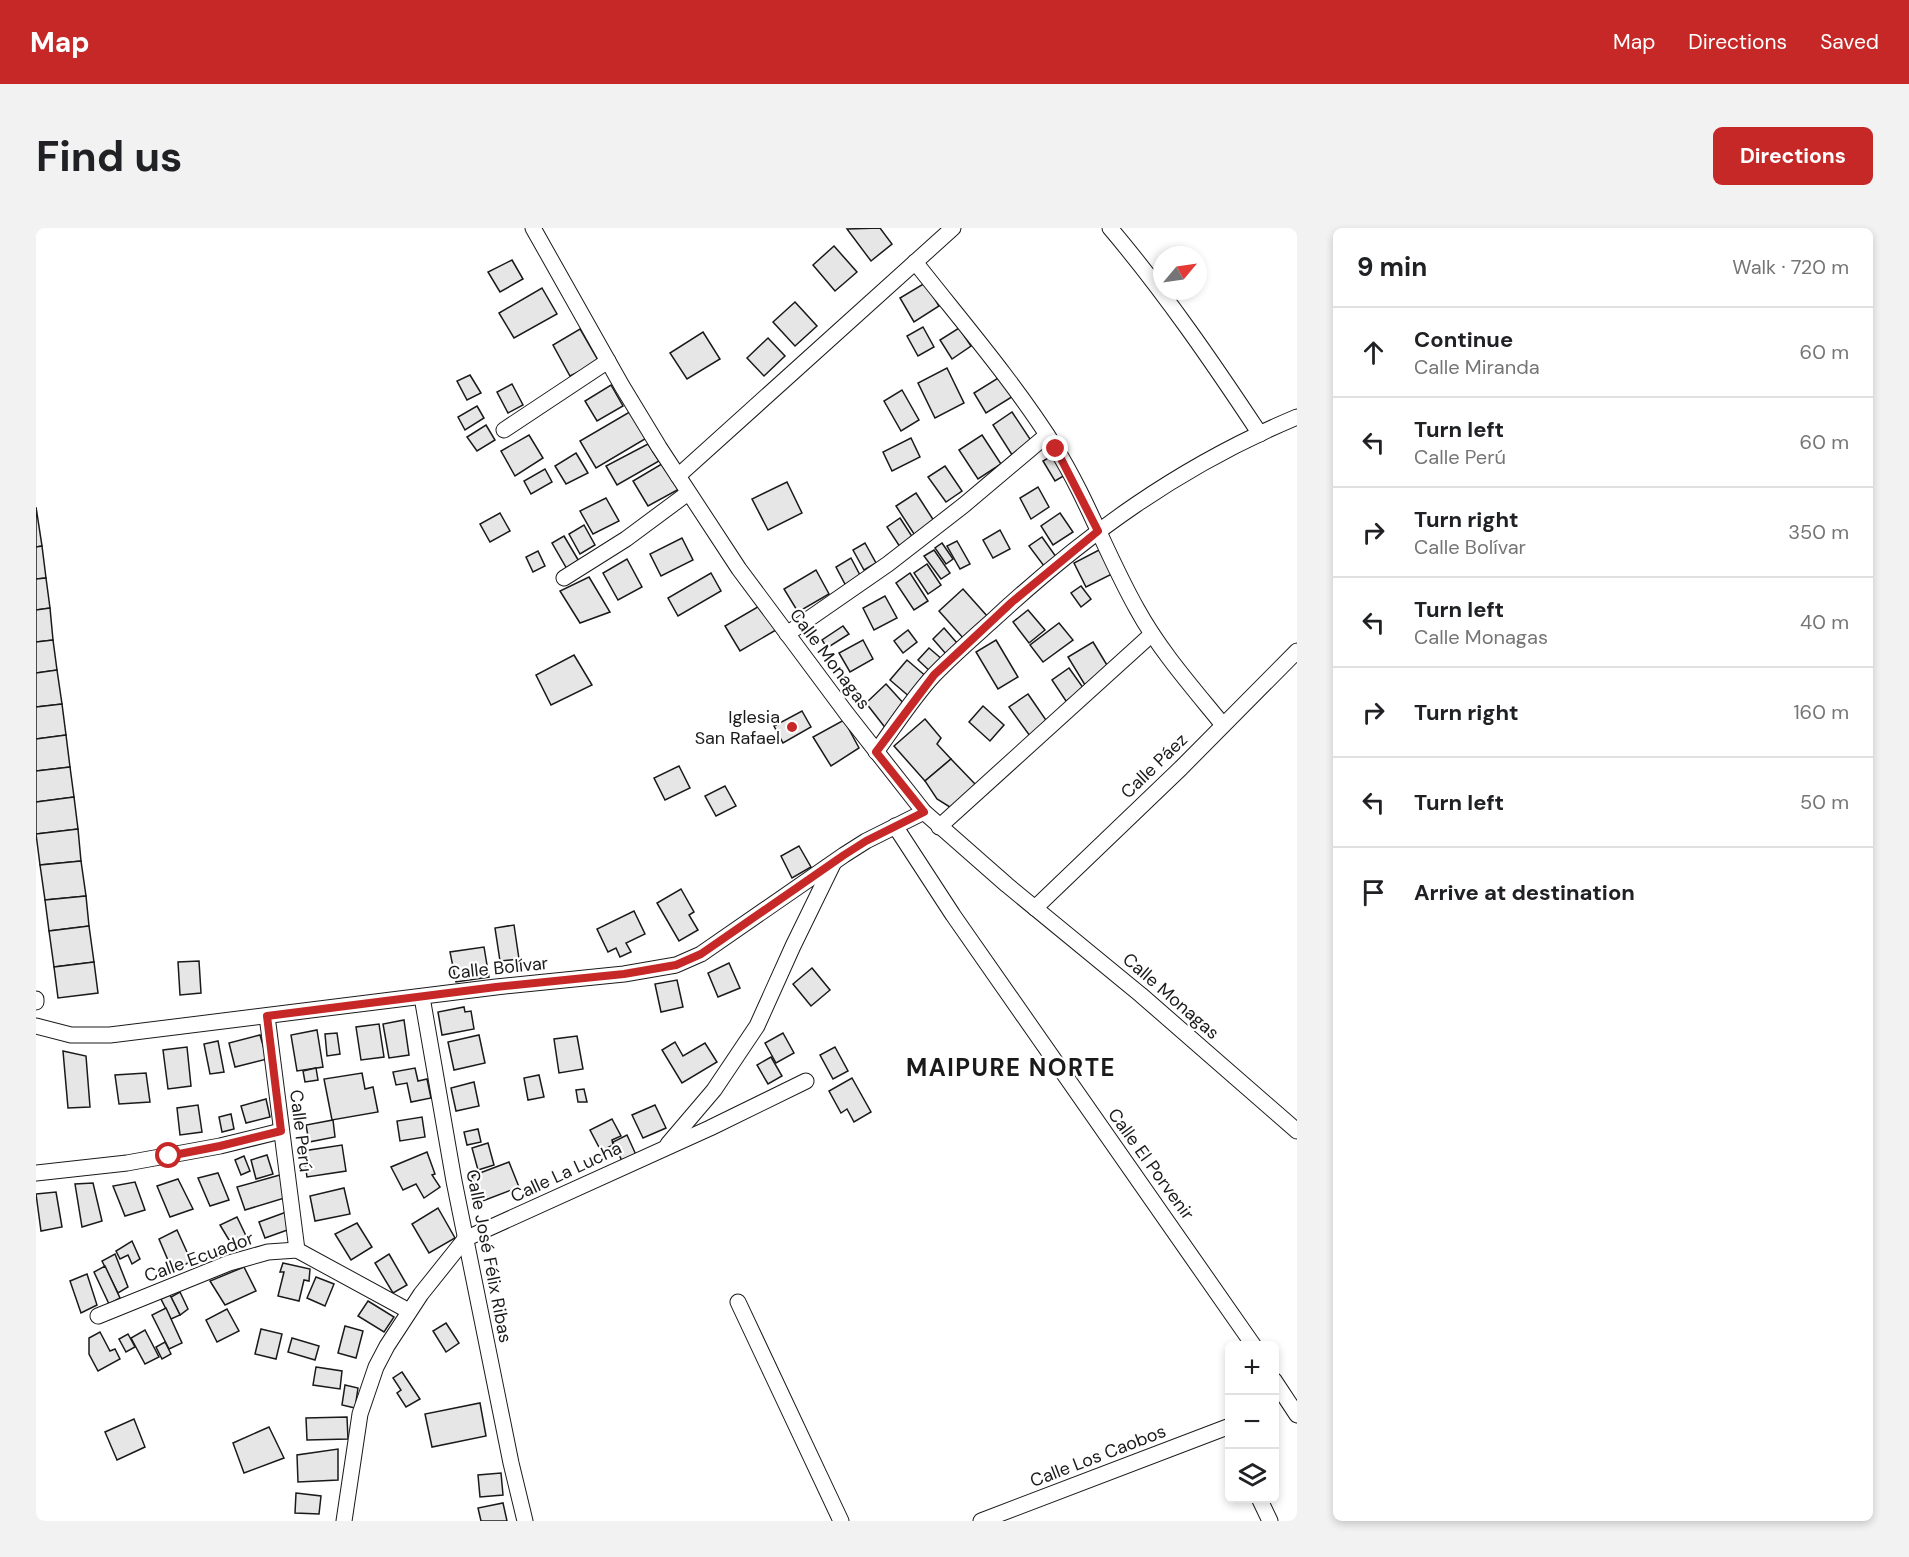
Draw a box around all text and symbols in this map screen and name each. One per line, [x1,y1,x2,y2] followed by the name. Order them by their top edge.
[30,24,90,61] text: Map
[1613,28,1655,56] text: Map
[1688,28,1787,56] text: Directions
[1820,28,1879,56] text: Saved
[1713,127,1873,185] button: Directions
[36,129,182,184] text: Find us
[1153,246,1207,300] north arrow
[1357,250,1427,284] text: 9 min
[1732,254,1849,280] text: Walk · 720 m
[1414,325,1513,354] text: Continue
[1357,336,1390,369] icon: ahead
[1800,339,1849,365] text: 60 m
[1414,354,1540,380] text: Calle Miranda
[1414,415,1504,444] text: Turn left
[1357,426,1390,459] icon: left
[1800,429,1849,455] text: 60 m
[1042,435,1068,461] route end
[1414,444,1506,470] text: Calle Perú
[1414,505,1519,534] text: Turn right
[1357,516,1390,549] icon: right
[1788,519,1849,545] text: 350 m
[1414,534,1526,560] text: Calle Bolívar
[1414,595,1504,624] text: Turn left
[784,604,876,714] street label: Calle Monagas
[1357,606,1390,639] icon: left
[1800,609,1849,635] text: 40 m
[1414,624,1548,650] text: Calle Monagas
[1357,696,1390,729] icon: right
[1414,698,1519,727] text: Turn right
[1793,699,1849,725] text: 160 m
[695,705,780,750] place label: Iglesia San Rafael
[785,720,799,734] marker: Iglesia San Rafael
[1115,728,1193,804] street label: Calle Páez
[1357,786,1390,819] icon: left
[1414,788,1504,817] text: Turn left
[1800,789,1849,815] text: 50 m
[1357,876,1390,909] icon: arrive
[1414,878,1635,907] text: Arrive at destination
[1118,947,1224,1045] street label: Calle Monagas
[447,951,550,985] street label: Calle Bolívar
[906,1052,1116,1083] district label: MAIPURE NORTE
[284,1088,318,1174] street label: Calle Perú
[1102,1103,1200,1225] street label: Calle El Porvenir
[507,1136,625,1208] street label: Calle La Lucha
[155,1142,181,1168] route start
[460,1167,518,1345] street label: Calle José Félix Ribas
[141,1226,257,1288] street label: Calle Ecuador
[1225,1341,1279,1503] map controls
[1225,1341,1279,1395] button: +
[1225,1395,1279,1449] button: −
[1027,1419,1169,1493] street label: Calle Los Caobos
[1225,1449,1279,1503] button: layers

